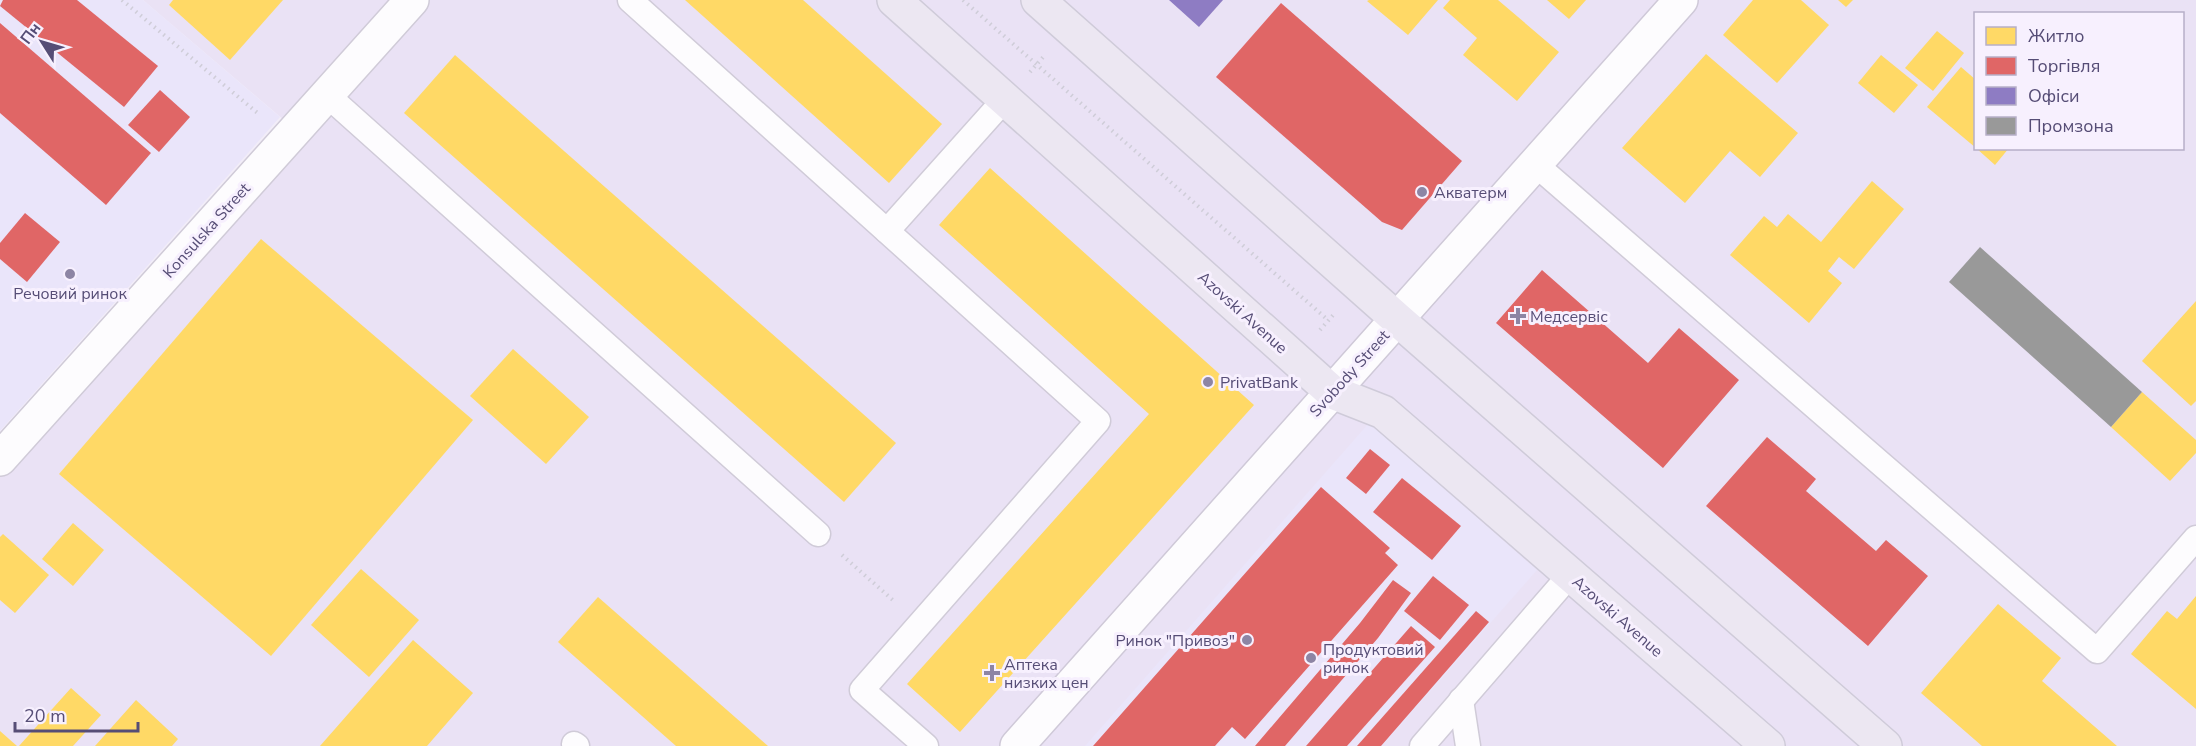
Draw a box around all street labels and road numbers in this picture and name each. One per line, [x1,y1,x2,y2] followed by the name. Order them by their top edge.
[158,178,256,283] street label: Konsulska Street
[1193,267,1292,359] street label: Azovski Avenue
[1305,325,1395,422] street label: Svobody Street
[1567,571,1667,662] street label: Azovski Avenue

